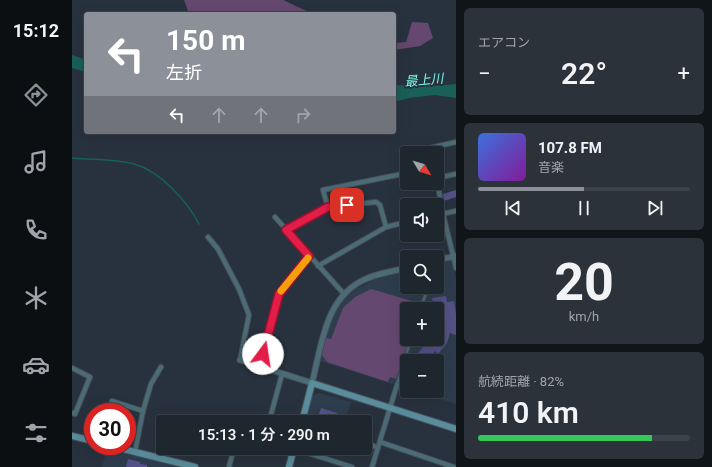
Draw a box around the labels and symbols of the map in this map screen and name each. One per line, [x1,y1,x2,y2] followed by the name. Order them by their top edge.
[404,71,446,89] water label: 最上川
[400,146,444,190] north arrow
[330,188,364,222] pin
[242,333,284,375] position arrow
[84,403,136,455] speed limit sign: 30

